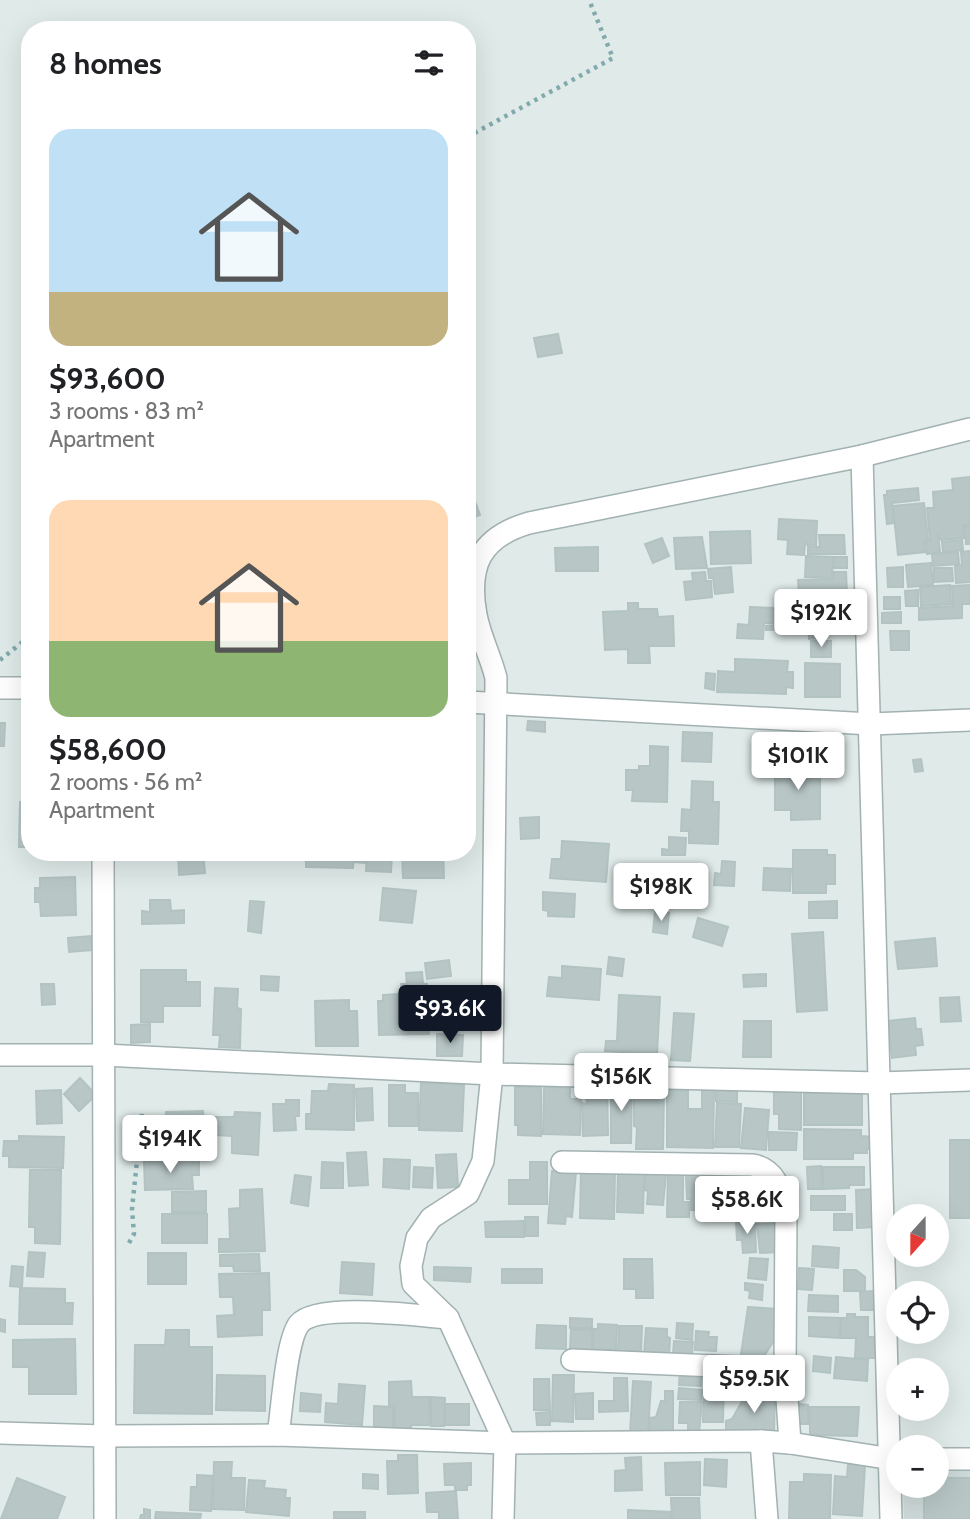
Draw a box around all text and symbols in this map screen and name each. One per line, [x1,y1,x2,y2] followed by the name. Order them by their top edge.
[410,44,448,82] icon: filters
[49,45,162,82] text: 8 homes
[186,174,312,300] icon: home
[49,360,166,397] text: $93,600
[49,397,204,425] text: 3 rooms · 83 m²
[49,425,154,453] text: Apartment
[186,545,312,671] icon: home
[772,590,870,649] pin: $192K
[790,598,852,626] text: $192K
[49,731,167,768] text: $58,600
[749,732,847,792] pin: $101K
[768,741,828,769] text: $101K
[49,768,203,796] text: 2 rooms · 56 m²
[49,796,154,824] text: Apartment
[612,864,710,923] pin: $198K
[629,872,693,900] text: $198K
[393,986,507,1045] pin: $93.6K
[414,994,486,1022] text: $93.6K
[572,1054,670,1113] pin: $156K
[590,1062,652,1090] text: $156K
[121,1116,219,1175] pin: $194K
[138,1124,202,1152] text: $194K
[690,1176,804,1236] pin: $58.6K
[711,1185,783,1213] text: $58.6K
[886,1204,948,1267] north arrow
[886,1204,949,1498] map controls
[886,1281,949,1344] button: locate
[697,1356,811,1415] pin: $59.5K
[886,1358,949,1421] button: +
[719,1364,789,1392] text: $59.5K
[886,1435,949,1498] button: −

